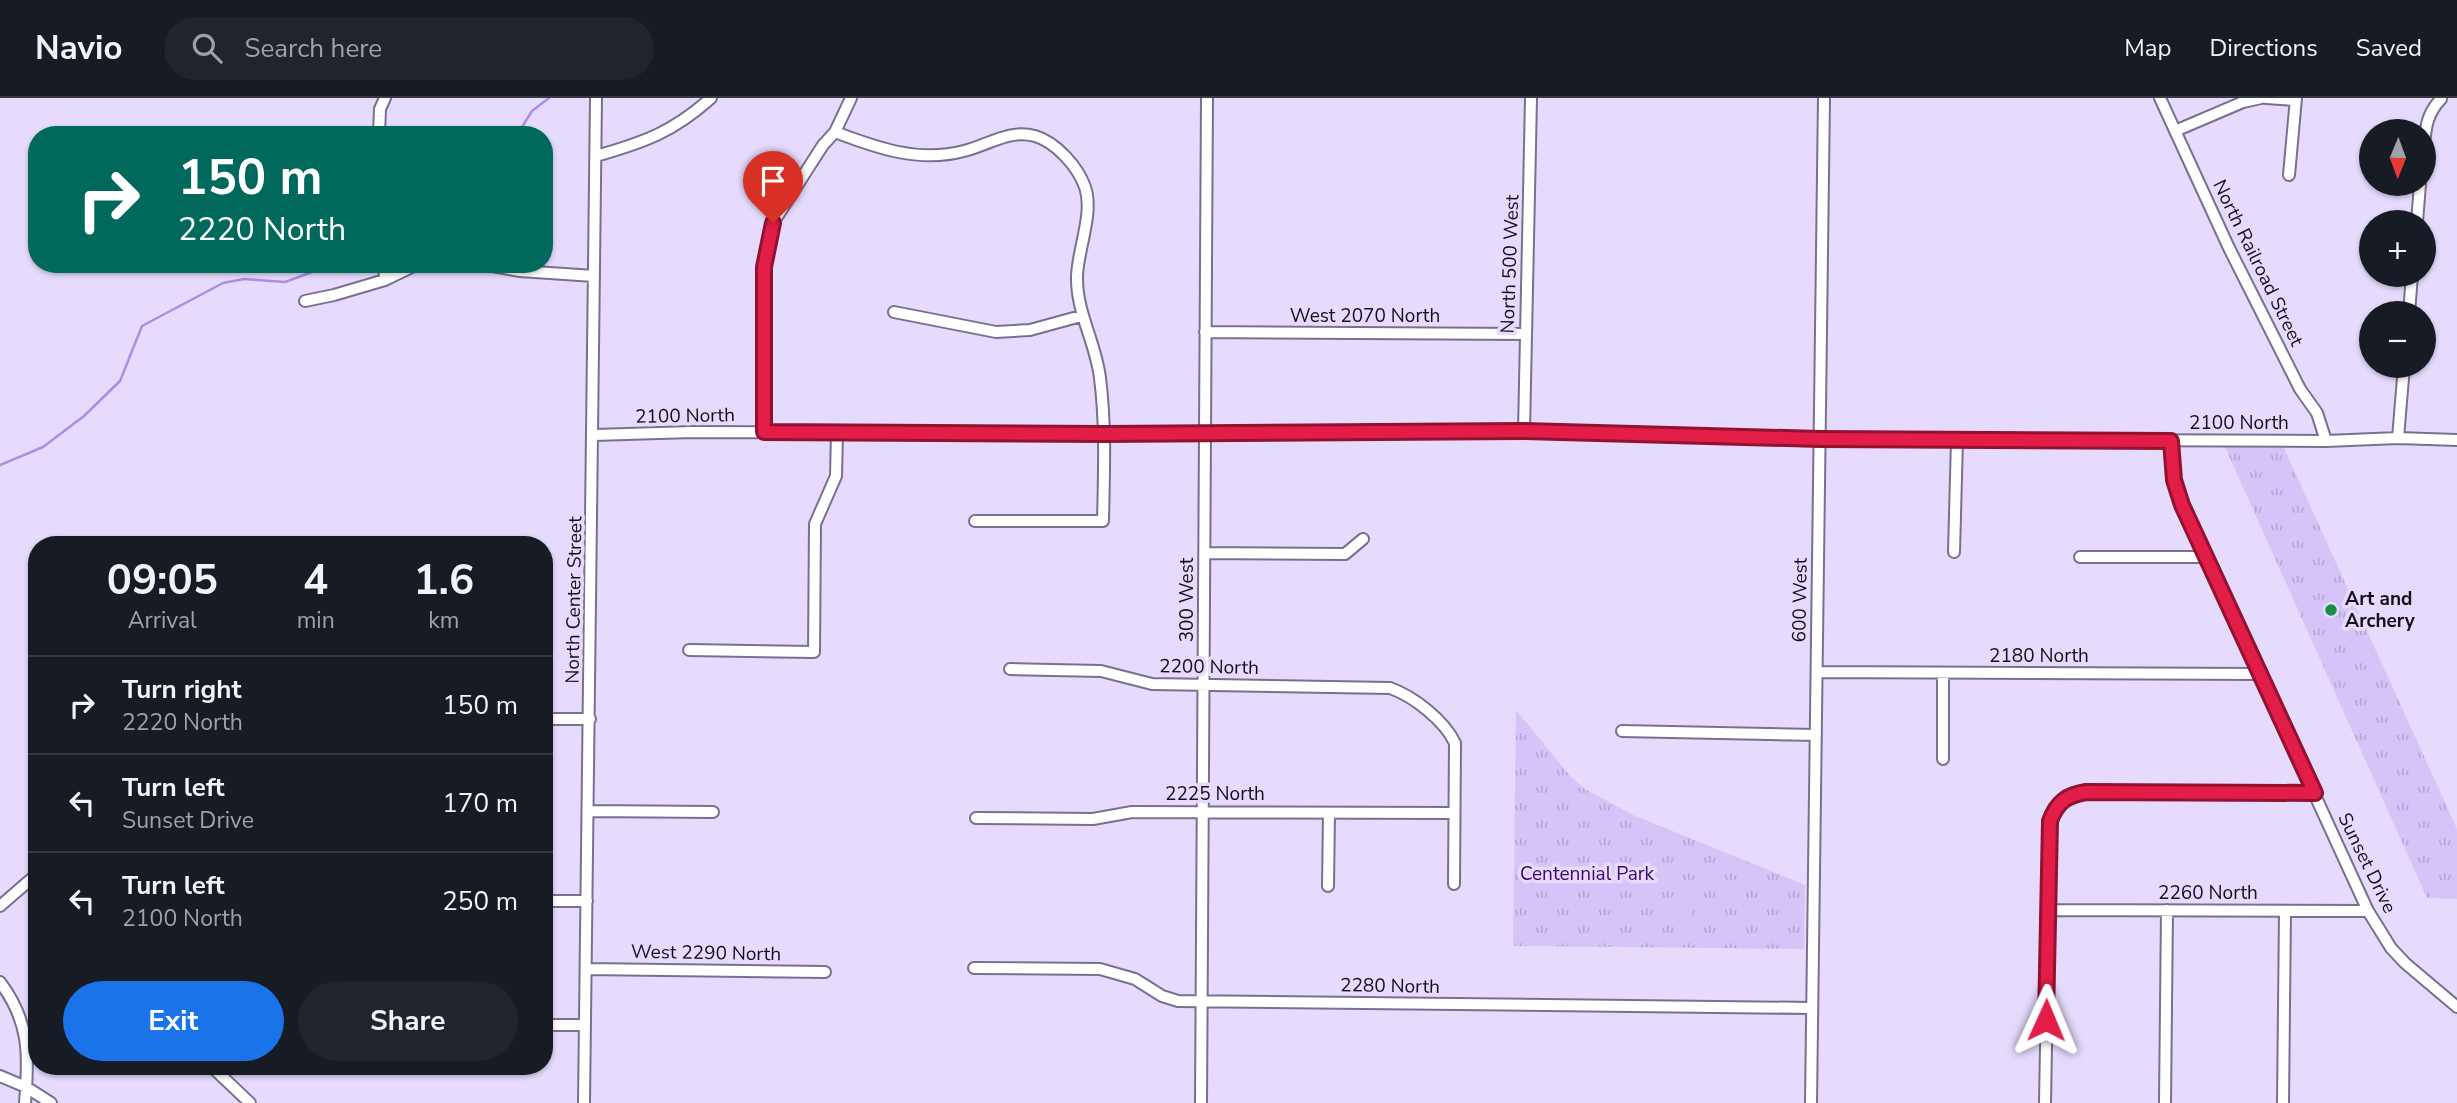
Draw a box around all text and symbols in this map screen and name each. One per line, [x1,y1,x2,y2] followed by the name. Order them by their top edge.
[164,17,654,80] search box
[35,26,122,71] text: Navio
[188,29,226,67] icon: search
[244,31,382,66] text: Search here
[2124,32,2171,64] text: Map
[2209,32,2318,64] text: Directions
[2356,32,2422,64] text: Saved
[2359,119,2436,196] north arrow
[2359,119,2436,378] map controls
[178,144,322,211] text: 150 m
[743,151,803,223] pin
[63,154,154,245] icon: right
[754,162,792,200] icon: arrive
[2206,175,2310,351] street label: North Railroad Street
[1495,194,1525,334] street label: North 500 West
[178,208,346,251] text: 2220 North
[2359,210,2436,287] button: +
[2359,301,2436,378] button: −
[1290,303,1440,329] street label: West 2070 North
[635,402,735,430] street label: 2100 North
[2189,410,2289,436] street label: 2100 North
[560,516,588,684] street label: North Center Street
[107,552,218,609] text: 09:05
[303,552,328,609] text: 4
[413,552,474,609] text: 1.6
[1174,557,1200,642] street label: 300 West
[1786,557,1814,643] street label: 600 West
[2345,586,2416,634] place label: Art and Archery
[2323,602,2339,618] marker: Art and Archery
[128,605,197,636] text: Arrival
[297,605,335,636] text: min
[428,605,459,636] text: km
[1989,643,2089,669] street label: 2180 North
[1159,653,1259,681] street label: 2200 North
[122,672,241,707] text: Turn right
[63,686,101,724] icon: right
[442,688,518,723] text: 150 m
[122,707,243,738] text: 2220 North
[122,770,225,805] text: Turn left
[1165,781,1265,807] street label: 2225 North
[63,784,101,822] icon: left
[442,786,518,821] text: 170 m
[122,805,254,836] text: Sunset Drive
[2331,808,2403,918] street label: Sunset Drive
[1520,861,1655,887] park label: Centennial Park
[122,868,225,903] text: Turn left
[2158,880,2258,906] street label: 2260 North
[63,882,101,920] icon: left
[442,884,518,919] text: 250 m
[122,903,243,934] text: 2100 North
[631,939,781,967] street label: West 2290 North
[1340,972,1440,1000] street label: 2280 North
[63,981,284,1061] button: Exit
[298,981,518,1061] button: Share
[2009,983,2083,1057] position arrow

